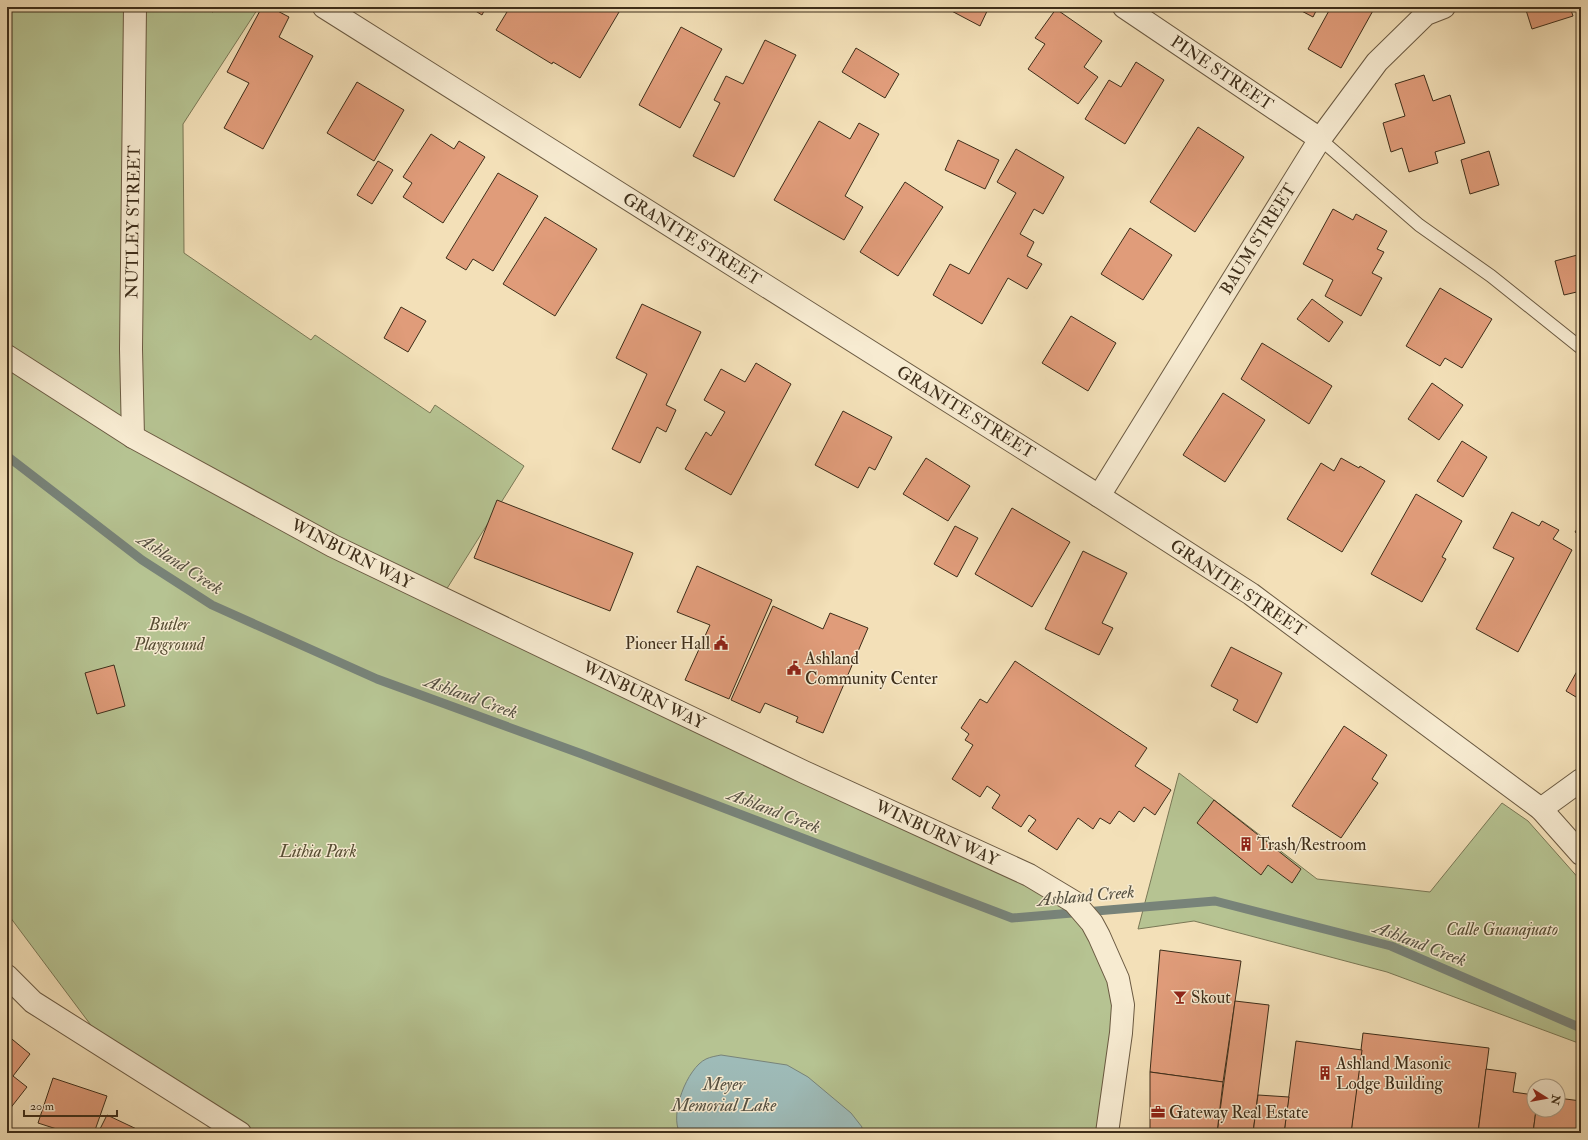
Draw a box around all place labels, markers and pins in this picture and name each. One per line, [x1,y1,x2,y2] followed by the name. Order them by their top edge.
[625,633,711,654] place label: Pioneer Hall
[713,635,729,651] public building icon: Pioneer Hall
[804,648,938,690] place label: Ashland Community Center
[786,660,802,676] public building icon: Ashland Community Center
[1257,834,1367,855] place label: Trash/Restroom
[1238,836,1254,852] building icon: Trash/Restroom
[1191,987,1231,1008] place label: Skout
[1172,989,1188,1005] bar icon: Skout
[1335,1053,1451,1094] place label: Ashland Masonic Lodge Building
[1317,1065,1333,1081] building icon: Ashland Masonic Lodge Building
[1169,1102,1308,1124] place label: Gateway Real Estate
[1150,1104,1166,1120] office icon: Gateway Real Estate

